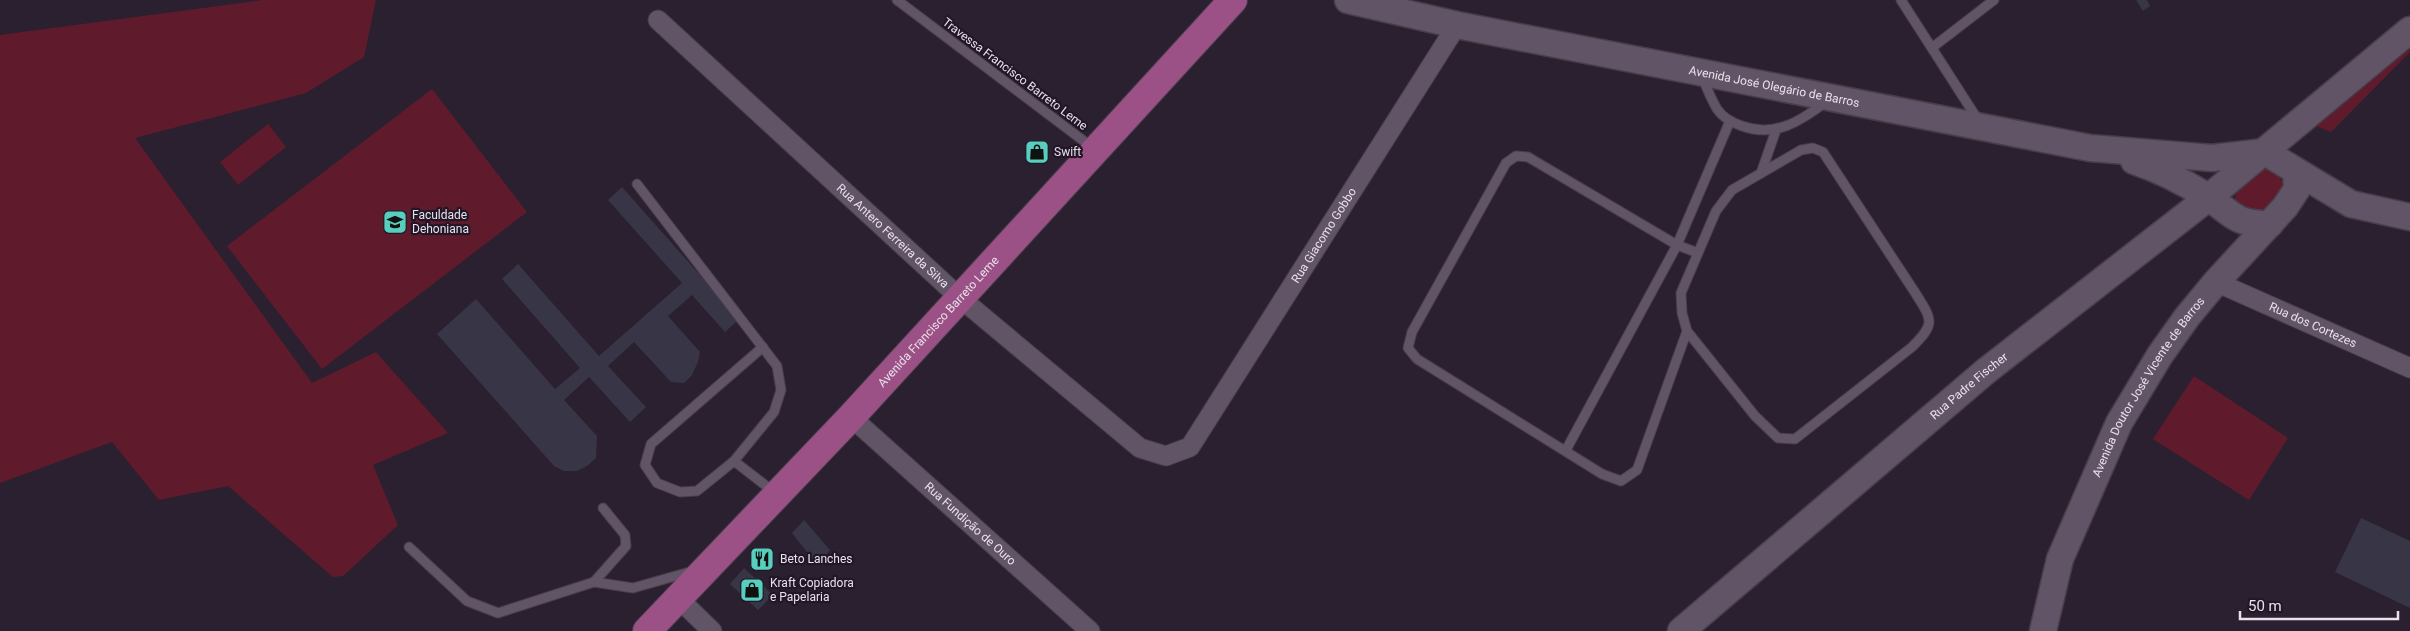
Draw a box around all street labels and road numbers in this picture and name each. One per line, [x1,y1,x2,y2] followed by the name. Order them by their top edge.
[940,15,1090,133] street label: Travessa Francisco Barreto Leme
[1688,63,1861,110] street label: Avenida José Olegário de Barros
[834,181,952,291] street label: Rua Antero Ferreira da Silva
[1289,185,1359,286] street label: Rua Giacomo Gobbo
[875,253,1002,390] street label: Avenida Francisco Barreto Leme
[2089,294,2208,479] street label: Avenida Doutor José Vicente de Barros
[2267,299,2359,350] street label: Rua dos Cortezes
[1927,350,2011,423] street label: Rua Padre Fischer
[922,479,1019,568] street label: Rua Fundição de Ouro

